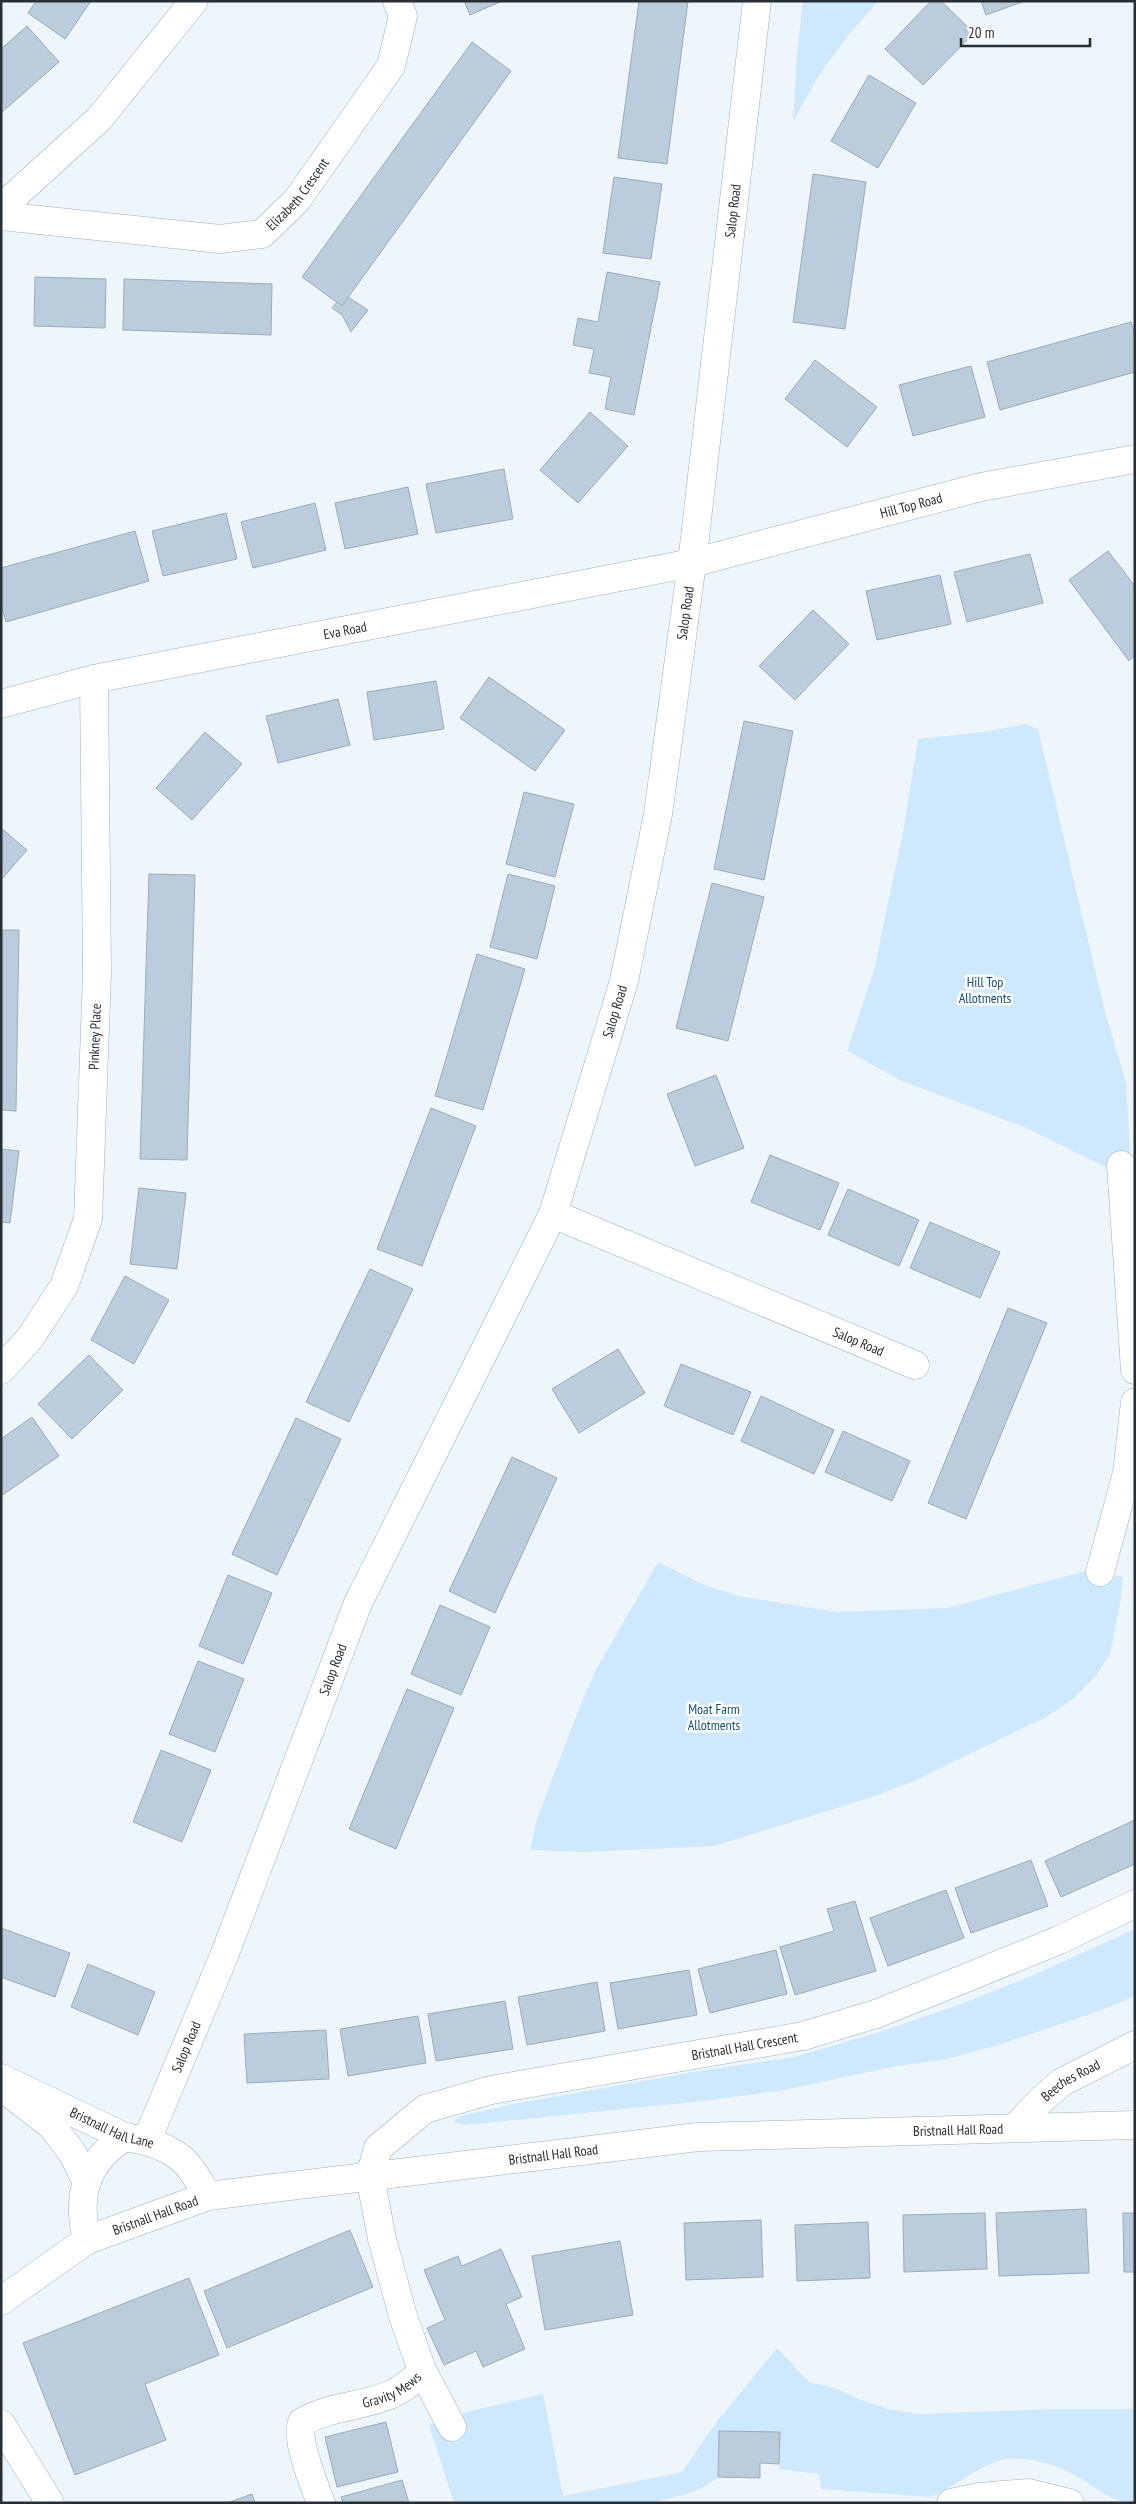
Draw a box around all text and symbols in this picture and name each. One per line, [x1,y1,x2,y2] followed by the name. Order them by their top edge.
[961,15,1090,47] scale bar
[968,23,994,42] text: 20 m
[262,154,333,234] street label: Elizabeth Crescent
[721,183,745,239] street label: Salop Road
[878,489,944,522] street label: Hill Top Road
[673,585,698,641] street label: Salop Road
[322,617,368,643] street label: Eva Road
[959,973,1012,1007] park label: Hill Top Allotments
[598,983,631,1040] street label: Salop Road
[84,1003,105,1070] street label: Pinkney Place
[830,1323,887,1360] street label: Salop Road
[315,1641,351,1698] street label: Salop Road
[688,1700,741,1734] park label: Moat Farm Allotments
[167,2018,205,2075] street label: Salop Road
[690,2028,799,2064] street label: Bristnall Hall Crescent
[1037,2055,1103,2105] street label: Beeches Road
[67,2103,156,2152] street label: Bristnall Hall Lane
[913,2120,1003,2140] street label: Bristnall Hall Road
[508,2140,599,2169] street label: Bristnall Hall Road
[110,2191,201,2239] street label: Bristnall Hall Road
[360,2368,425,2412] street label: Gravity Mews

